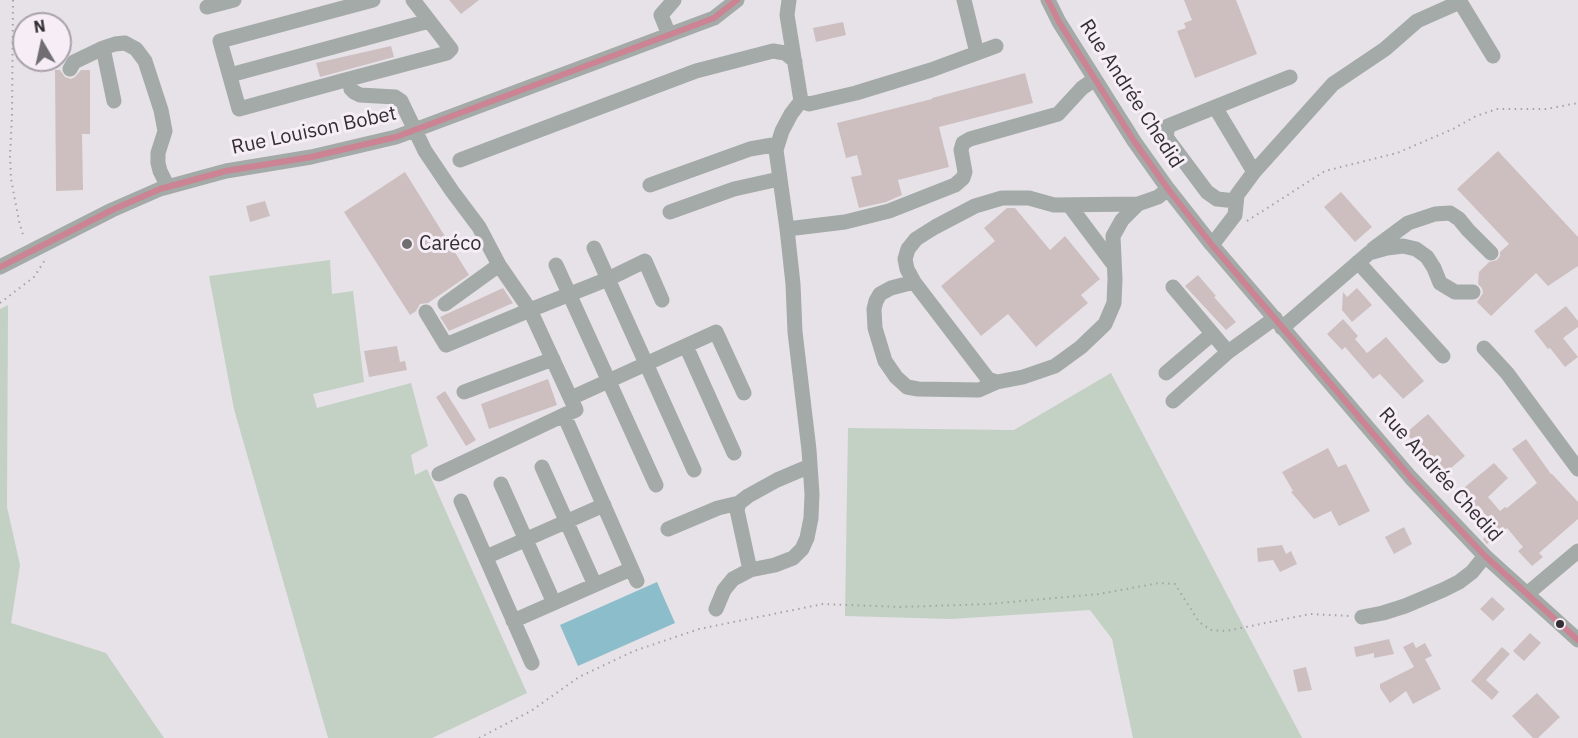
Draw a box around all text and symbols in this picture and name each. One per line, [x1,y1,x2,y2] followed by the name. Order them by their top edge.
[12,12,72,72] north arrow
[32,15,47,37] text: N
[1074,15,1188,173] street label: Rue Andrée Chedid
[229,102,399,160] street label: Rue Louison Bobet
[419,232,481,256] place label: Caréco
[400,237,414,251] marker: Caréco
[1373,403,1507,547] street label: Rue Andrée Chedid
[1554,618,1566,630] unlabelled marker

